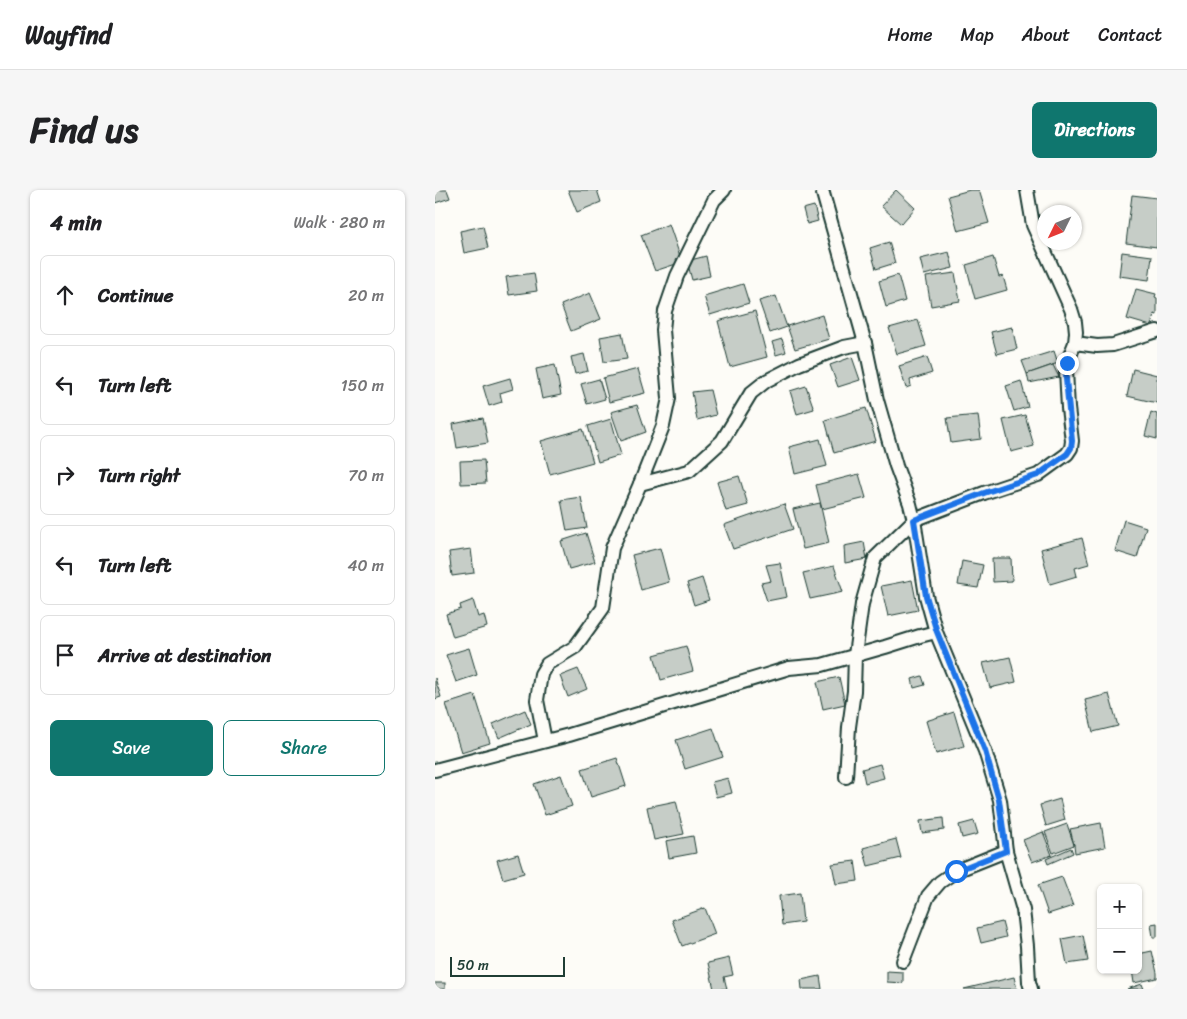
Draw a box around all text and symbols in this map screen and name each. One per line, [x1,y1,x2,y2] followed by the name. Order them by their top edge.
[25,14,111,56] text: Wayfind
[888,19,933,51] text: Home
[961,19,994,51] text: Map
[1022,19,1070,51] text: About
[1098,19,1162,51] text: Contact
[30,99,138,161] text: Find us
[1032,102,1157,158] button: Directions
[50,204,102,242] text: 4 min
[1037,205,1082,250] north arrow
[294,208,385,237] text: Walk · 280 m
[98,279,174,312] text: Continue
[51,281,79,309] icon: ahead
[348,281,384,310] text: 20 m
[1056,352,1079,375] route end
[98,369,171,402] text: Turn left
[51,371,79,399] icon: left
[341,371,384,400] text: 150 m
[98,459,180,492] text: Turn right
[51,461,79,489] icon: right
[348,461,384,490] text: 70 m
[98,549,171,582] text: Turn left
[51,551,79,579] icon: left
[347,551,384,580] text: 40 m
[98,639,271,672] text: Arrive at destination
[51,641,79,669] icon: arrive
[50,720,213,776] button: Save
[223,720,385,776] button: Share
[945,860,968,883] route start
[1097,884,1142,974] map controls
[1097,884,1142,929] button: +
[1097,929,1142,974] button: −
[457,953,489,978] text: 50 m
[450,954,565,977] scale bar

